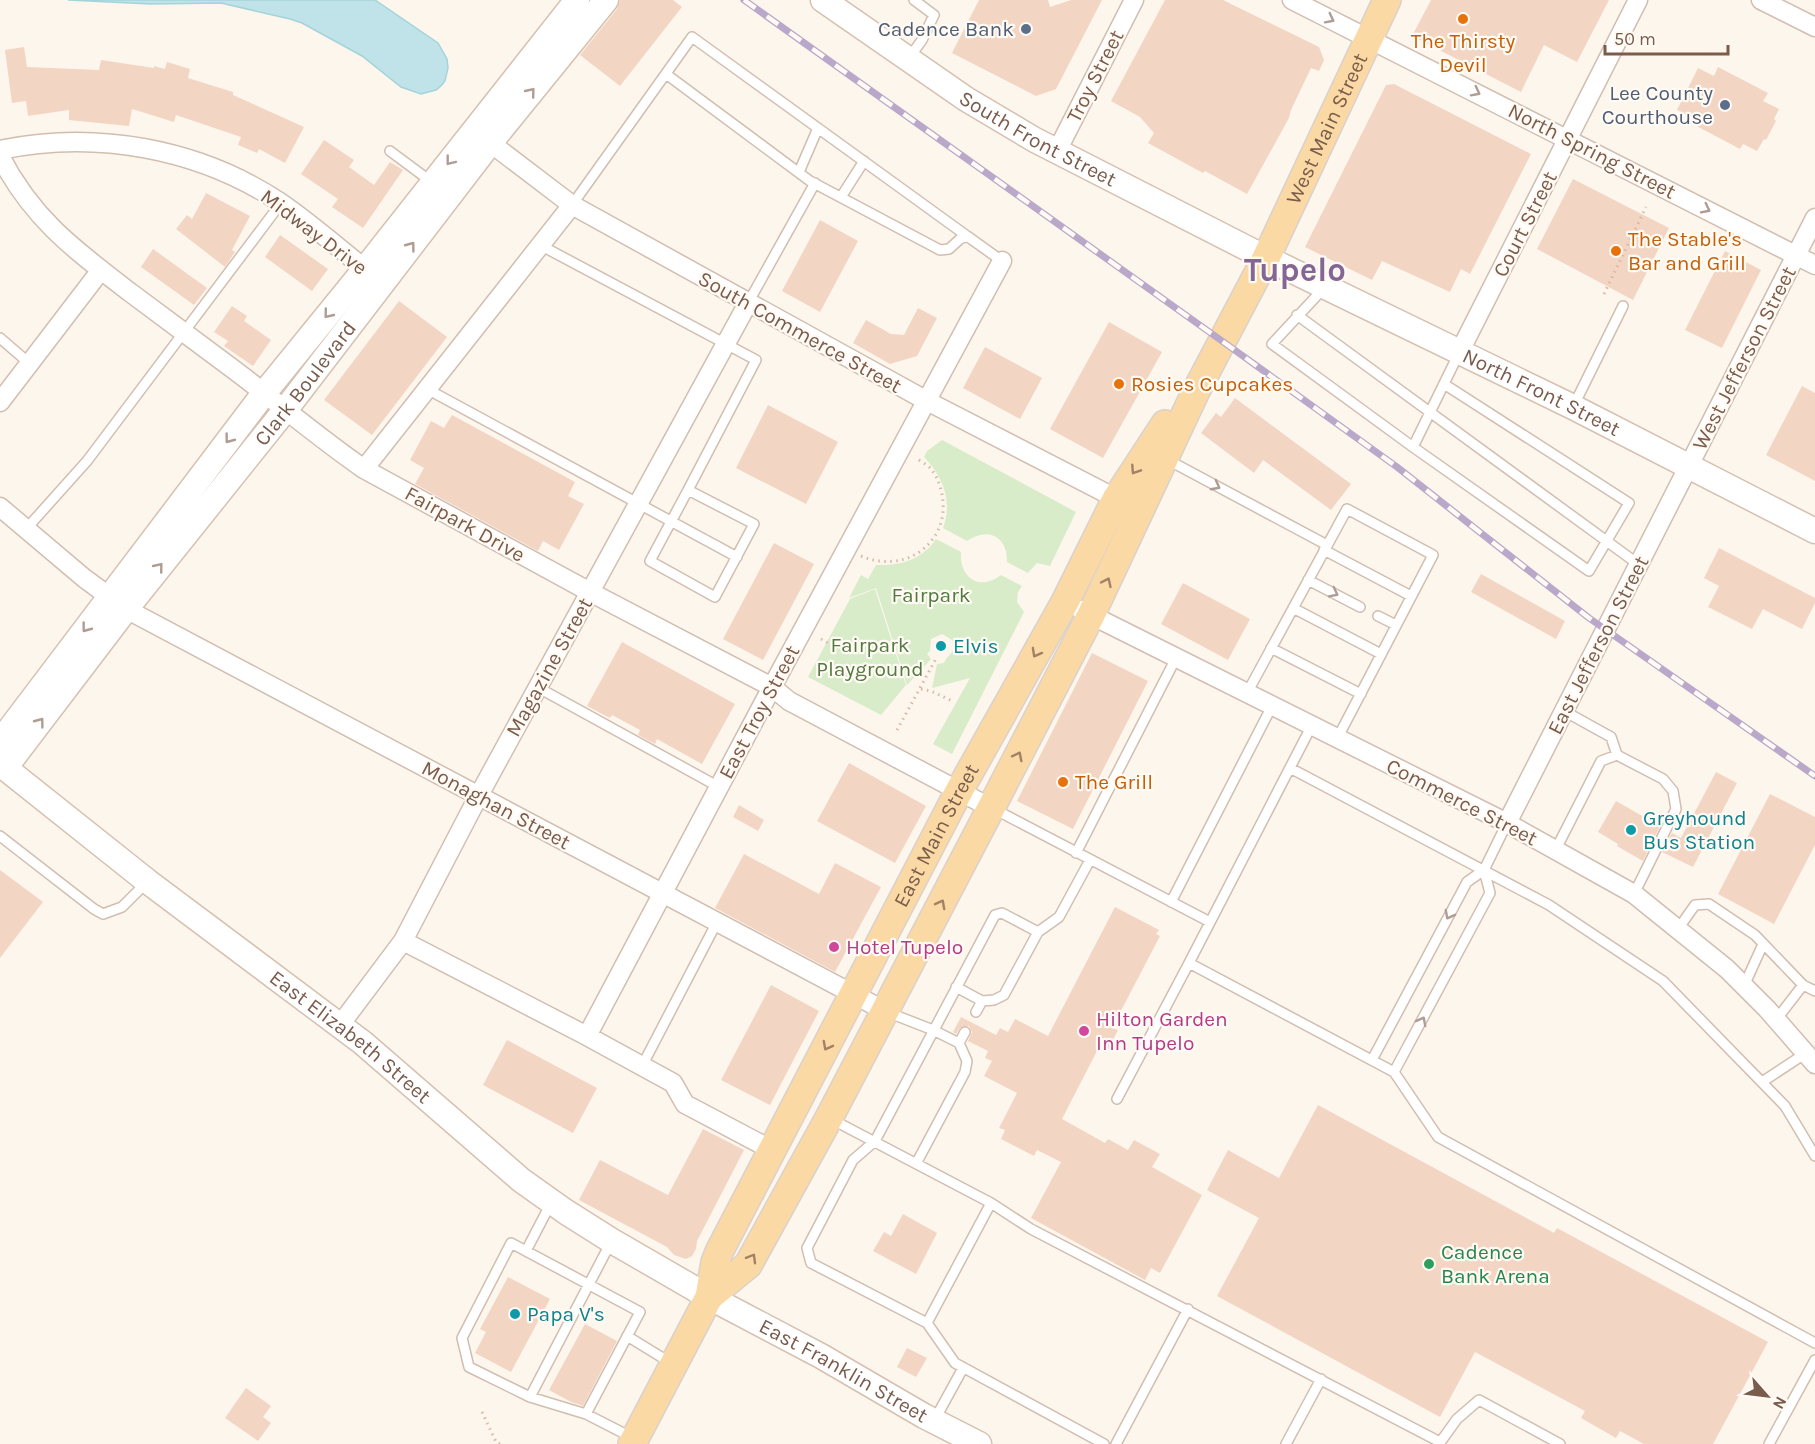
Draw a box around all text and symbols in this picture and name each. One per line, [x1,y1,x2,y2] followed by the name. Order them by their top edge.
[1323,12,1334,23] one-way arrow
[1456,12,1470,26] marker: The Thirsty Devil
[878,17,1014,41] place label: Cadence Bank
[1605,18,1728,56] scale bar
[1019,22,1033,36] marker: Cadence Bank
[1062,26,1129,126] street label: Troy Street
[1614,28,1656,50] text: 50 m
[1411,29,1516,77] place label: The Thirsty Devil
[1281,49,1372,208] street label: West Main Street
[1602,81,1713,129] place label: Lee County Courthouse
[1470,85,1481,97] one-way arrow
[955,86,1120,192] street label: South Front Street
[523,88,534,99] one-way arrow
[1504,98,1680,204] street label: North Spring Street
[1718,98,1732,112] marker: Lee County Courthouse
[446,155,457,166] one-way arrow
[1488,167,1562,281] street label: Court Street
[256,184,372,280] street label: Midway Drive
[1700,202,1711,214] one-way arrow
[1628,227,1746,275] place label: The Stable's Bar and Grill
[404,242,415,253] one-way arrow
[1609,244,1623,258] marker: The Stable's Bar and Grill
[1244,251,1346,289] district label: Tupelo
[1687,262,1801,454] street label: West Jefferson Street
[694,266,906,398] street label: South Commerce Street
[325,307,336,318] one-way arrow
[250,316,361,450] street label: Clark Boulevard
[1459,343,1624,441] street label: North Front Street
[1131,372,1293,396] place label: Rosies Cupcakes
[1112,377,1126,391] marker: Rosies Cupcakes
[226,432,237,443] one-way arrow
[1131,464,1143,474] one-way arrow
[1210,479,1220,490] one-way arrow
[401,481,529,567] street label: Fairpark Drive
[1543,552,1653,738] street label: East Jefferson Street
[152,563,163,574] one-way arrow
[1099,578,1111,589] one-way arrow
[891,583,971,607] park label: Fairpark
[1328,586,1339,598] one-way arrow
[501,593,597,741] street label: Magazine Street
[82,621,93,632] one-way arrow
[816,633,924,681] park label: Fairpark Playground
[953,634,999,658] place label: Elvis
[934,639,948,653] marker: Elvis
[714,641,804,783] street label: East Troy Street
[1032,647,1043,657] one-way arrow
[33,717,44,728] one-way arrow
[1011,752,1022,763] one-way arrow
[1382,754,1542,850] street label: Commerce Street
[418,756,575,854] street label: Monaghan Street
[889,760,984,911] street label: East Main Street
[1075,770,1153,794] place label: The Grill
[1056,775,1070,789] marker: The Grill
[1643,806,1755,854] place label: Greyhound Bus Station
[1624,823,1638,837] marker: Greyhound Bus Station
[934,900,945,910] one-way arrow
[1445,909,1456,919] one-way arrow
[846,935,963,959] place label: Hotel Tupelo
[827,940,841,954] marker: Hotel Tupelo
[265,965,436,1108] street label: East Elizabeth Street
[1096,1007,1228,1055] place label: Hilton Garden Inn Tupelo
[1415,1016,1426,1027] one-way arrow
[1077,1024,1091,1038] marker: Hilton Garden Inn Tupelo
[823,1040,834,1050] one-way arrow
[1441,1240,1550,1288] place label: Cadence Bank Arena
[745,1254,756,1264] one-way arrow
[1422,1257,1436,1271] marker: Cadence Bank Arena
[527,1302,605,1326] place label: Papa V's
[508,1307,522,1321] marker: Papa V's
[755,1314,932,1428] street label: East Franklin Street
[1737,1366,1797,1426] north arrow
[1769,1393,1791,1412] text: N

